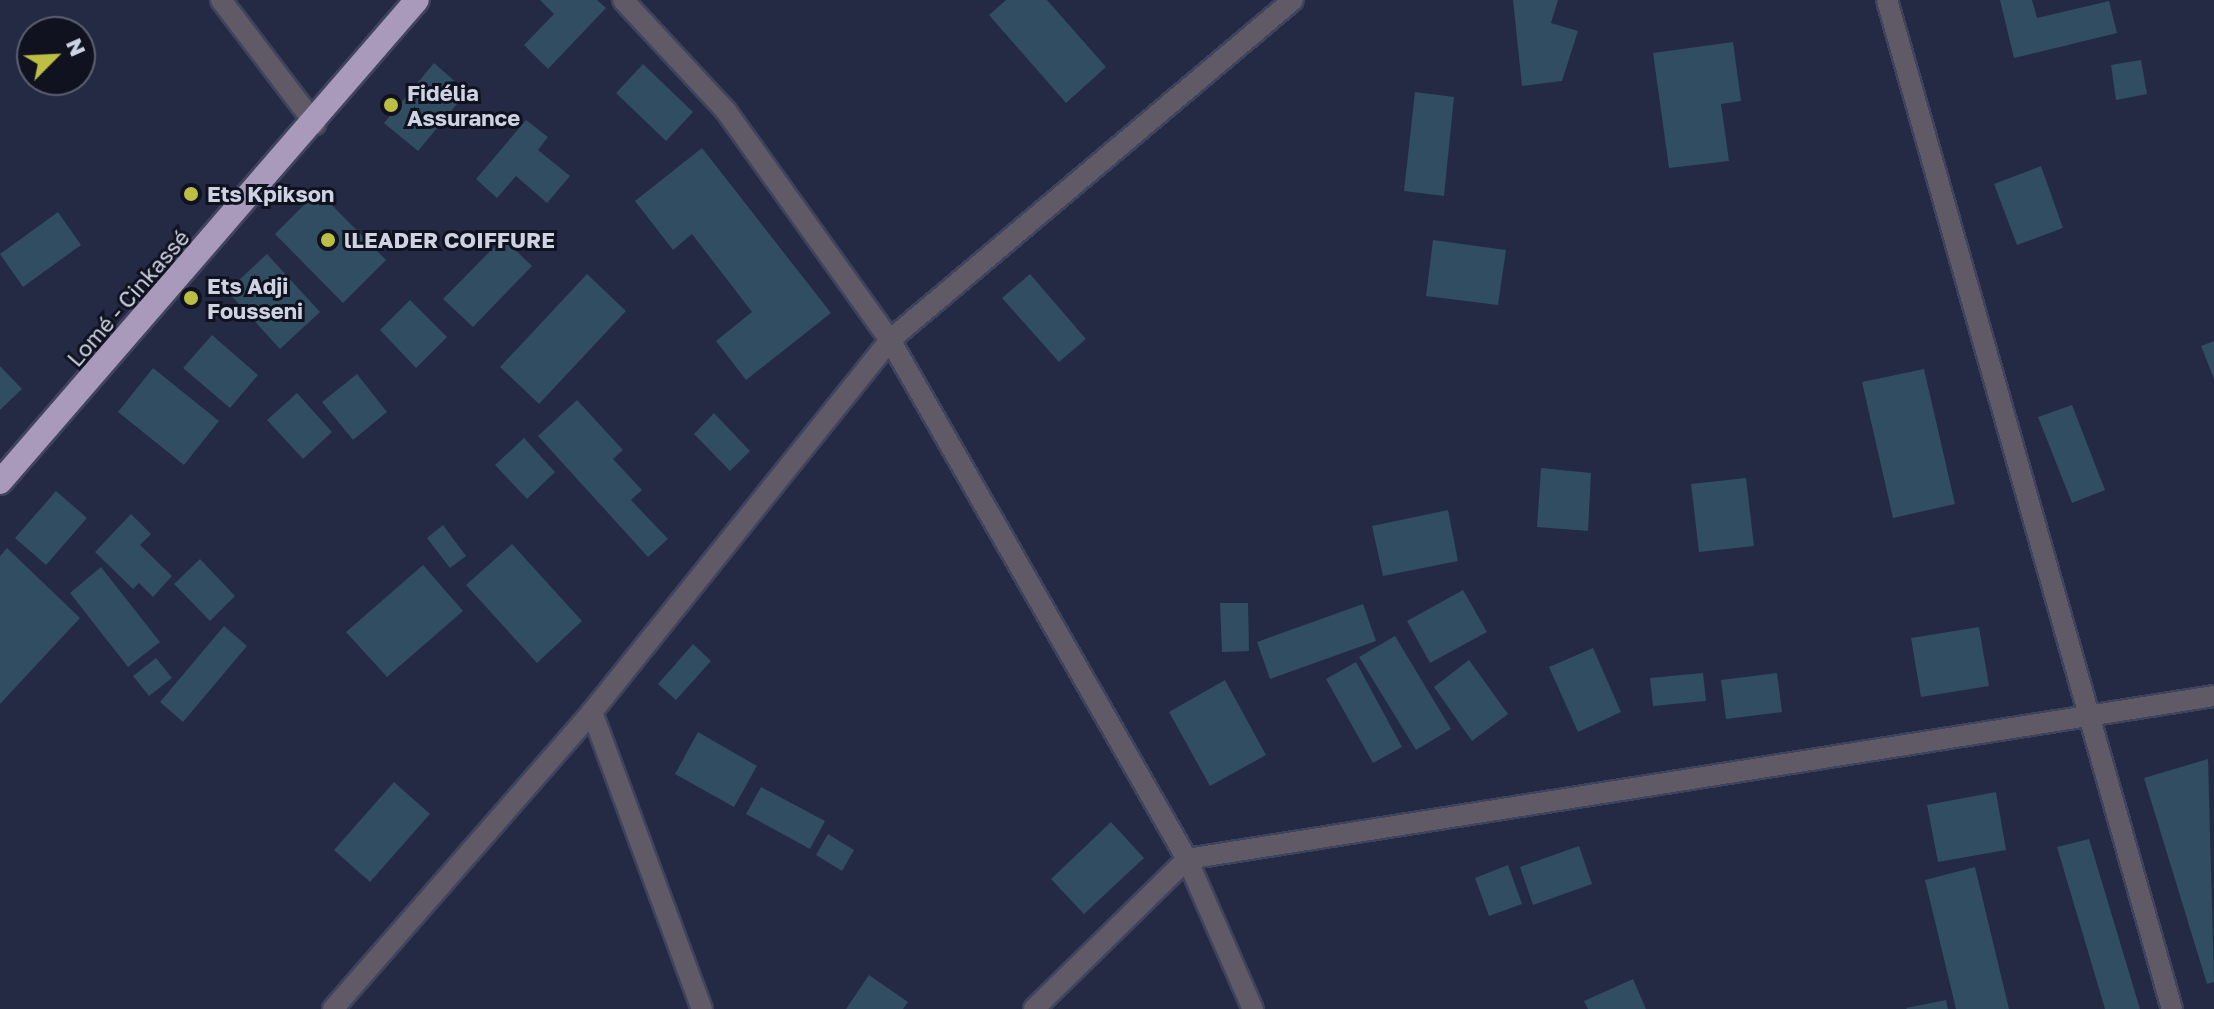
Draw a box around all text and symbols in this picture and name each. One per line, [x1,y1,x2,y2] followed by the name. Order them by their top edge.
[16,16,96,96] north arrow
[61,34,92,60] text: N
[407,79,520,130] place label: Fidélia Assurance
[382,96,400,114] marker: Fidélia Assurance
[207,181,334,207] place label: Ets Kpikson
[182,185,200,203] marker: Ets Kpikson
[62,224,194,372] street label: Lomé - Cinkassé
[344,227,555,253] place label: lLEADER COIFFURE
[319,231,337,249] marker: lLEADER COIFFURE
[207,272,303,324] place label: Ets Adji Fousseni
[182,289,200,307] marker: Ets Adji Fousseni

